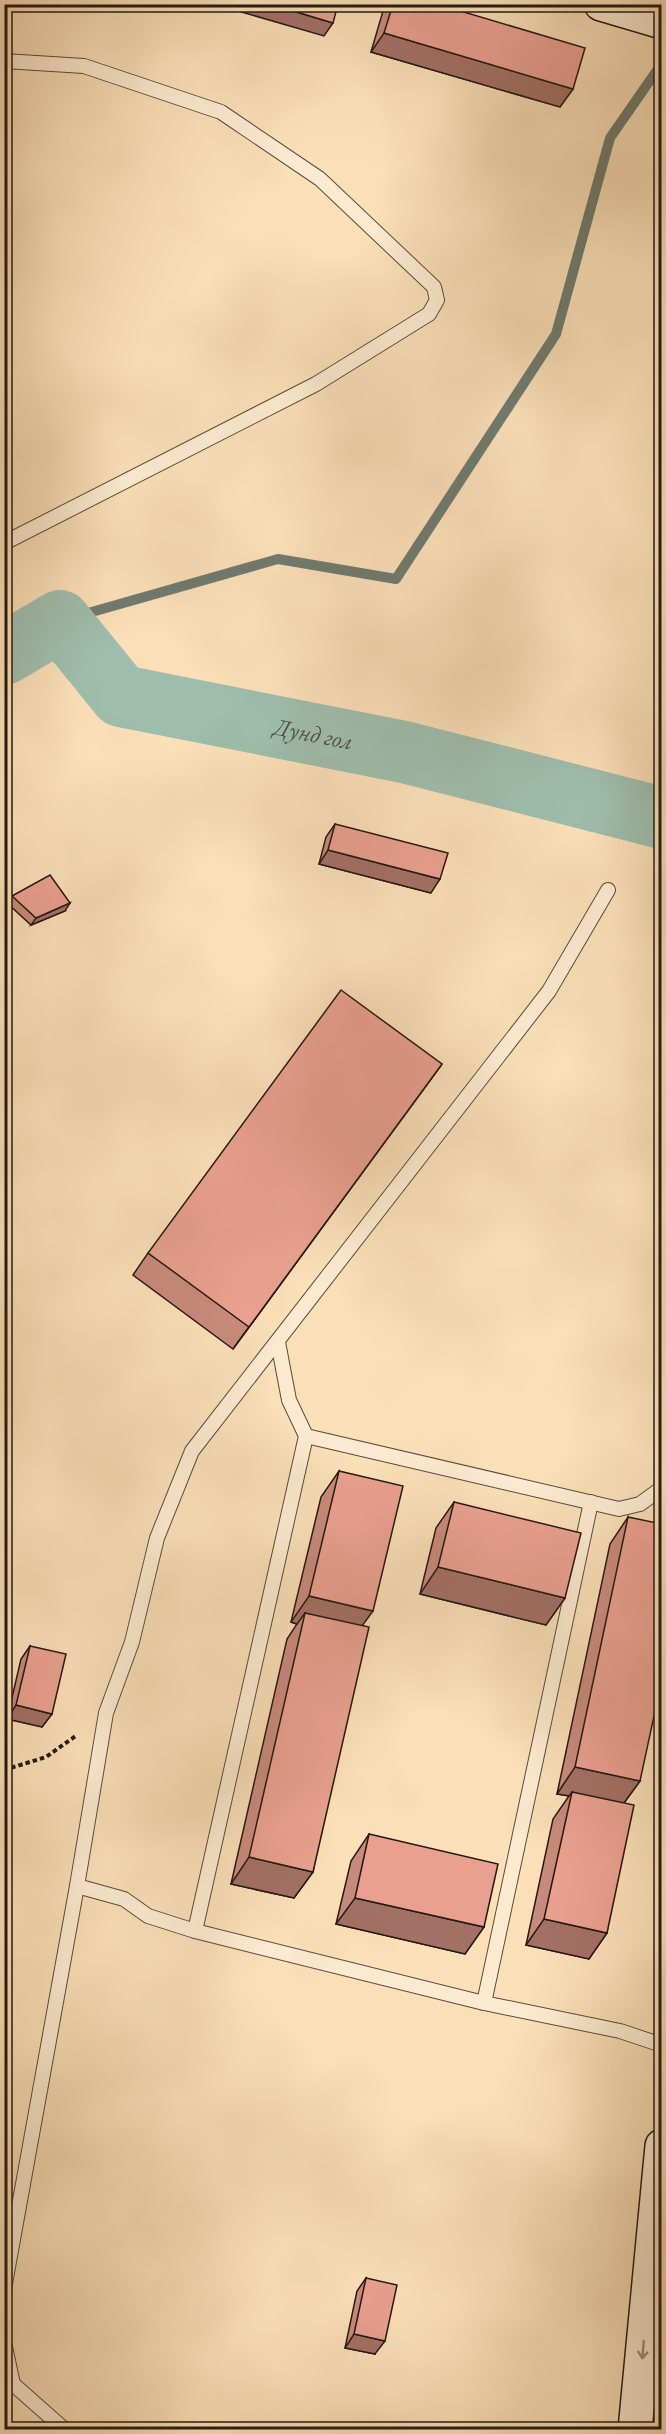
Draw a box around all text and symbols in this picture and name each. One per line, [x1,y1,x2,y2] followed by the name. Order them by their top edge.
[269,710,356,757] water label: Дунд гол
[637,2340,648,2360] one-way arrow

